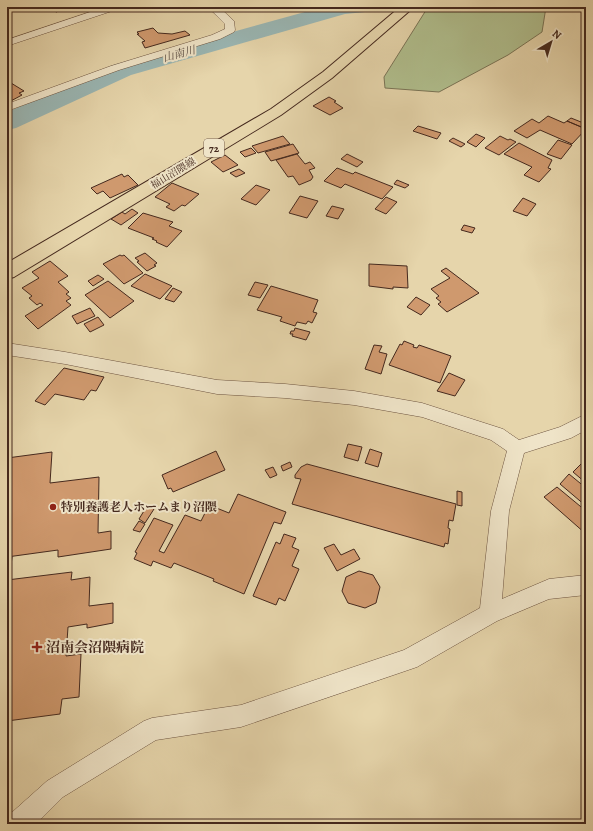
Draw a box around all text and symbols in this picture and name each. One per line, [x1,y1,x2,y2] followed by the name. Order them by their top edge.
[531,22,571,62] north arrow
[549,26,565,43] text: N
[161,42,198,66] water label: 山南川
[204,139,224,157] road number: 72
[148,155,198,191] street label: 福山沼隈線
[61,499,217,515] place label: 特別養護老人ホームまり沼隈
[48,502,58,512] marker: 特別養護老人ホームまり沼隈
[46,638,144,657] place label: 沼南会沼隈病院
[31,641,43,653] marker: 沼南会沼隈病院

